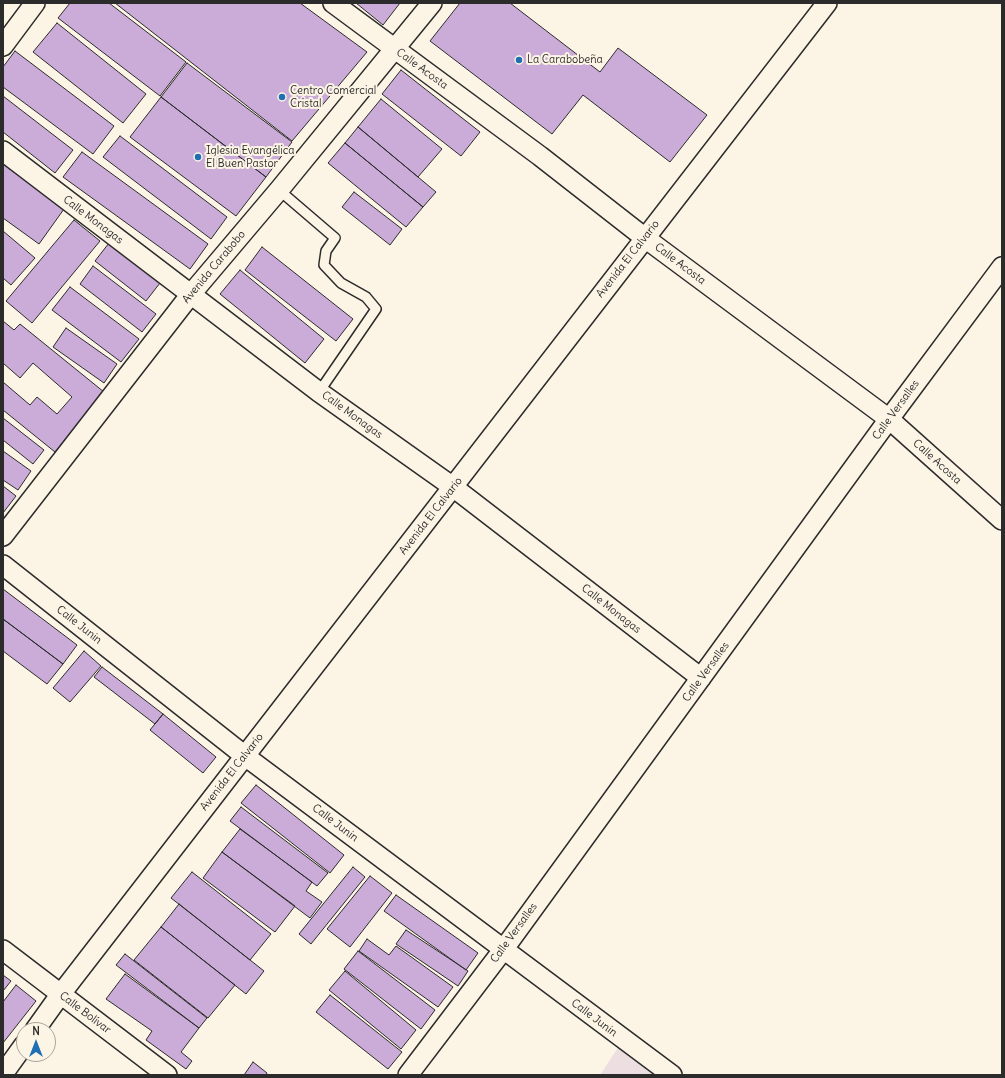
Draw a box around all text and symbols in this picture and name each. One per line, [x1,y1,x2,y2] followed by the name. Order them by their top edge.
[394,46,450,92] street label: Calle Acosta
[527,53,603,67] place label: La Carabobeña
[514,55,524,65] marker: La Carabobeña
[290,84,376,110] place label: Centro Comercial Cristal
[277,92,287,102] marker: Centro Comercial Cristal
[206,144,295,170] place label: Iglesia Evangélica El Buen Pastor
[193,152,203,162] marker: Iglesia Evangélica El Buen Pastor
[60,193,126,247] street label: Calle Monagas
[594,218,662,300] street label: Avenida El Calvario
[180,228,248,306] street label: Avenida Carabobo
[652,240,708,288] street label: Calle Acosta
[870,377,922,443] street label: Calle Versalles
[319,389,385,441] street label: Calle Monagas
[910,437,964,487] street label: Calle Acosta
[397,475,465,557] street label: Avenida El Calvario
[579,582,643,636] street label: Calle Monagas
[54,603,104,647] street label: Calle Junin
[680,639,732,705] street label: Calle Versalles
[198,731,266,813] street label: Avenida El Calvario
[309,801,361,845] street label: Calle Junin
[488,900,540,966] street label: Calle Versalles
[57,989,113,1037] street label: Calle Bolívar
[568,996,620,1040] street label: Calle Junin
[16,1022,56,1062] north arrow
[32,1024,40,1038] text: N

